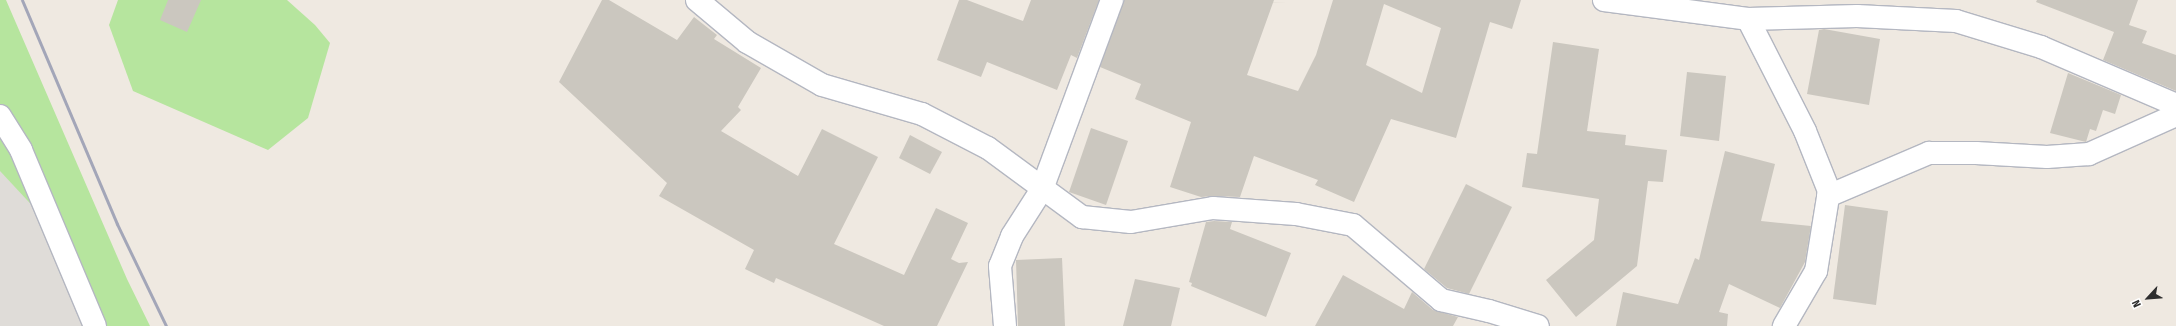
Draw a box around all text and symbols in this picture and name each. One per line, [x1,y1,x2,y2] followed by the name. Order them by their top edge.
[2128,278,2168,318] north arrow
[2129,298,2144,309] text: N

